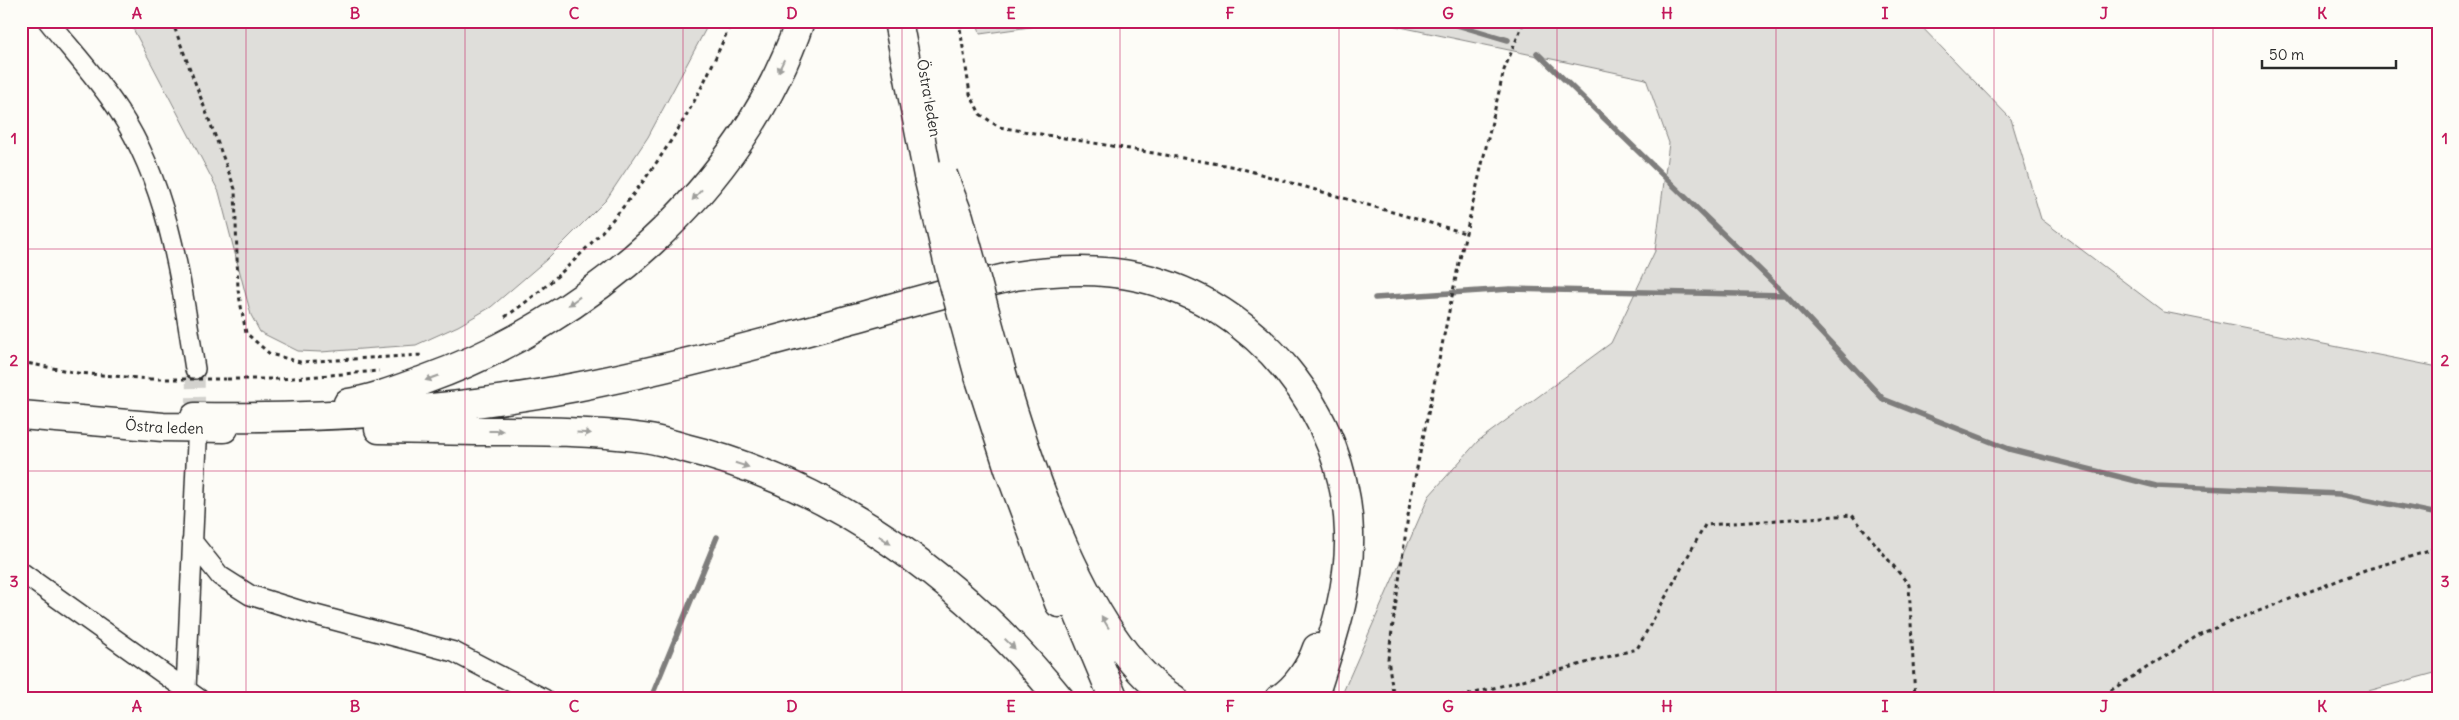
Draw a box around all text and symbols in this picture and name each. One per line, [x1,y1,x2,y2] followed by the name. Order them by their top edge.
[132,3,142,23] text: A
[350,3,361,23] text: B
[569,3,580,23] text: C
[786,3,798,23] text: D
[1006,3,1016,23] text: E
[1225,3,1235,23] text: F
[1442,3,1454,23] text: G
[1661,3,1673,23] text: H
[1882,3,1889,23] text: I
[2100,3,2109,23] text: J
[2317,3,2327,23] text: K
[2262,38,2395,70] scale bar
[2269,45,2304,64] text: 50 m
[913,58,945,139] street label: Östra leden
[777,59,785,73] one-way arrow
[11,128,17,148] text: 1
[2442,128,2448,148] text: 1
[691,189,702,202] one-way arrow
[568,296,581,307] one-way arrow
[10,350,19,370] text: 2
[2441,350,2450,370] text: 2
[424,374,439,382] one-way arrow
[125,414,204,437] street label: Östra leden
[488,427,504,435] one-way arrow
[576,429,592,437] one-way arrow
[735,461,750,469] one-way arrow
[879,535,892,545] one-way arrow
[9,571,19,591] text: 3
[2440,571,2450,591] text: 3
[1101,616,1110,629] one-way arrow
[1004,637,1016,649] one-way arrow
[132,696,142,716] text: A
[350,696,361,716] text: B
[569,696,580,716] text: C
[786,696,798,716] text: D
[1006,696,1016,716] text: E
[1225,696,1235,716] text: F
[1442,696,1454,716] text: G
[1661,696,1673,716] text: H
[1882,696,1889,716] text: I
[2100,696,2109,716] text: J
[2317,696,2327,716] text: K

